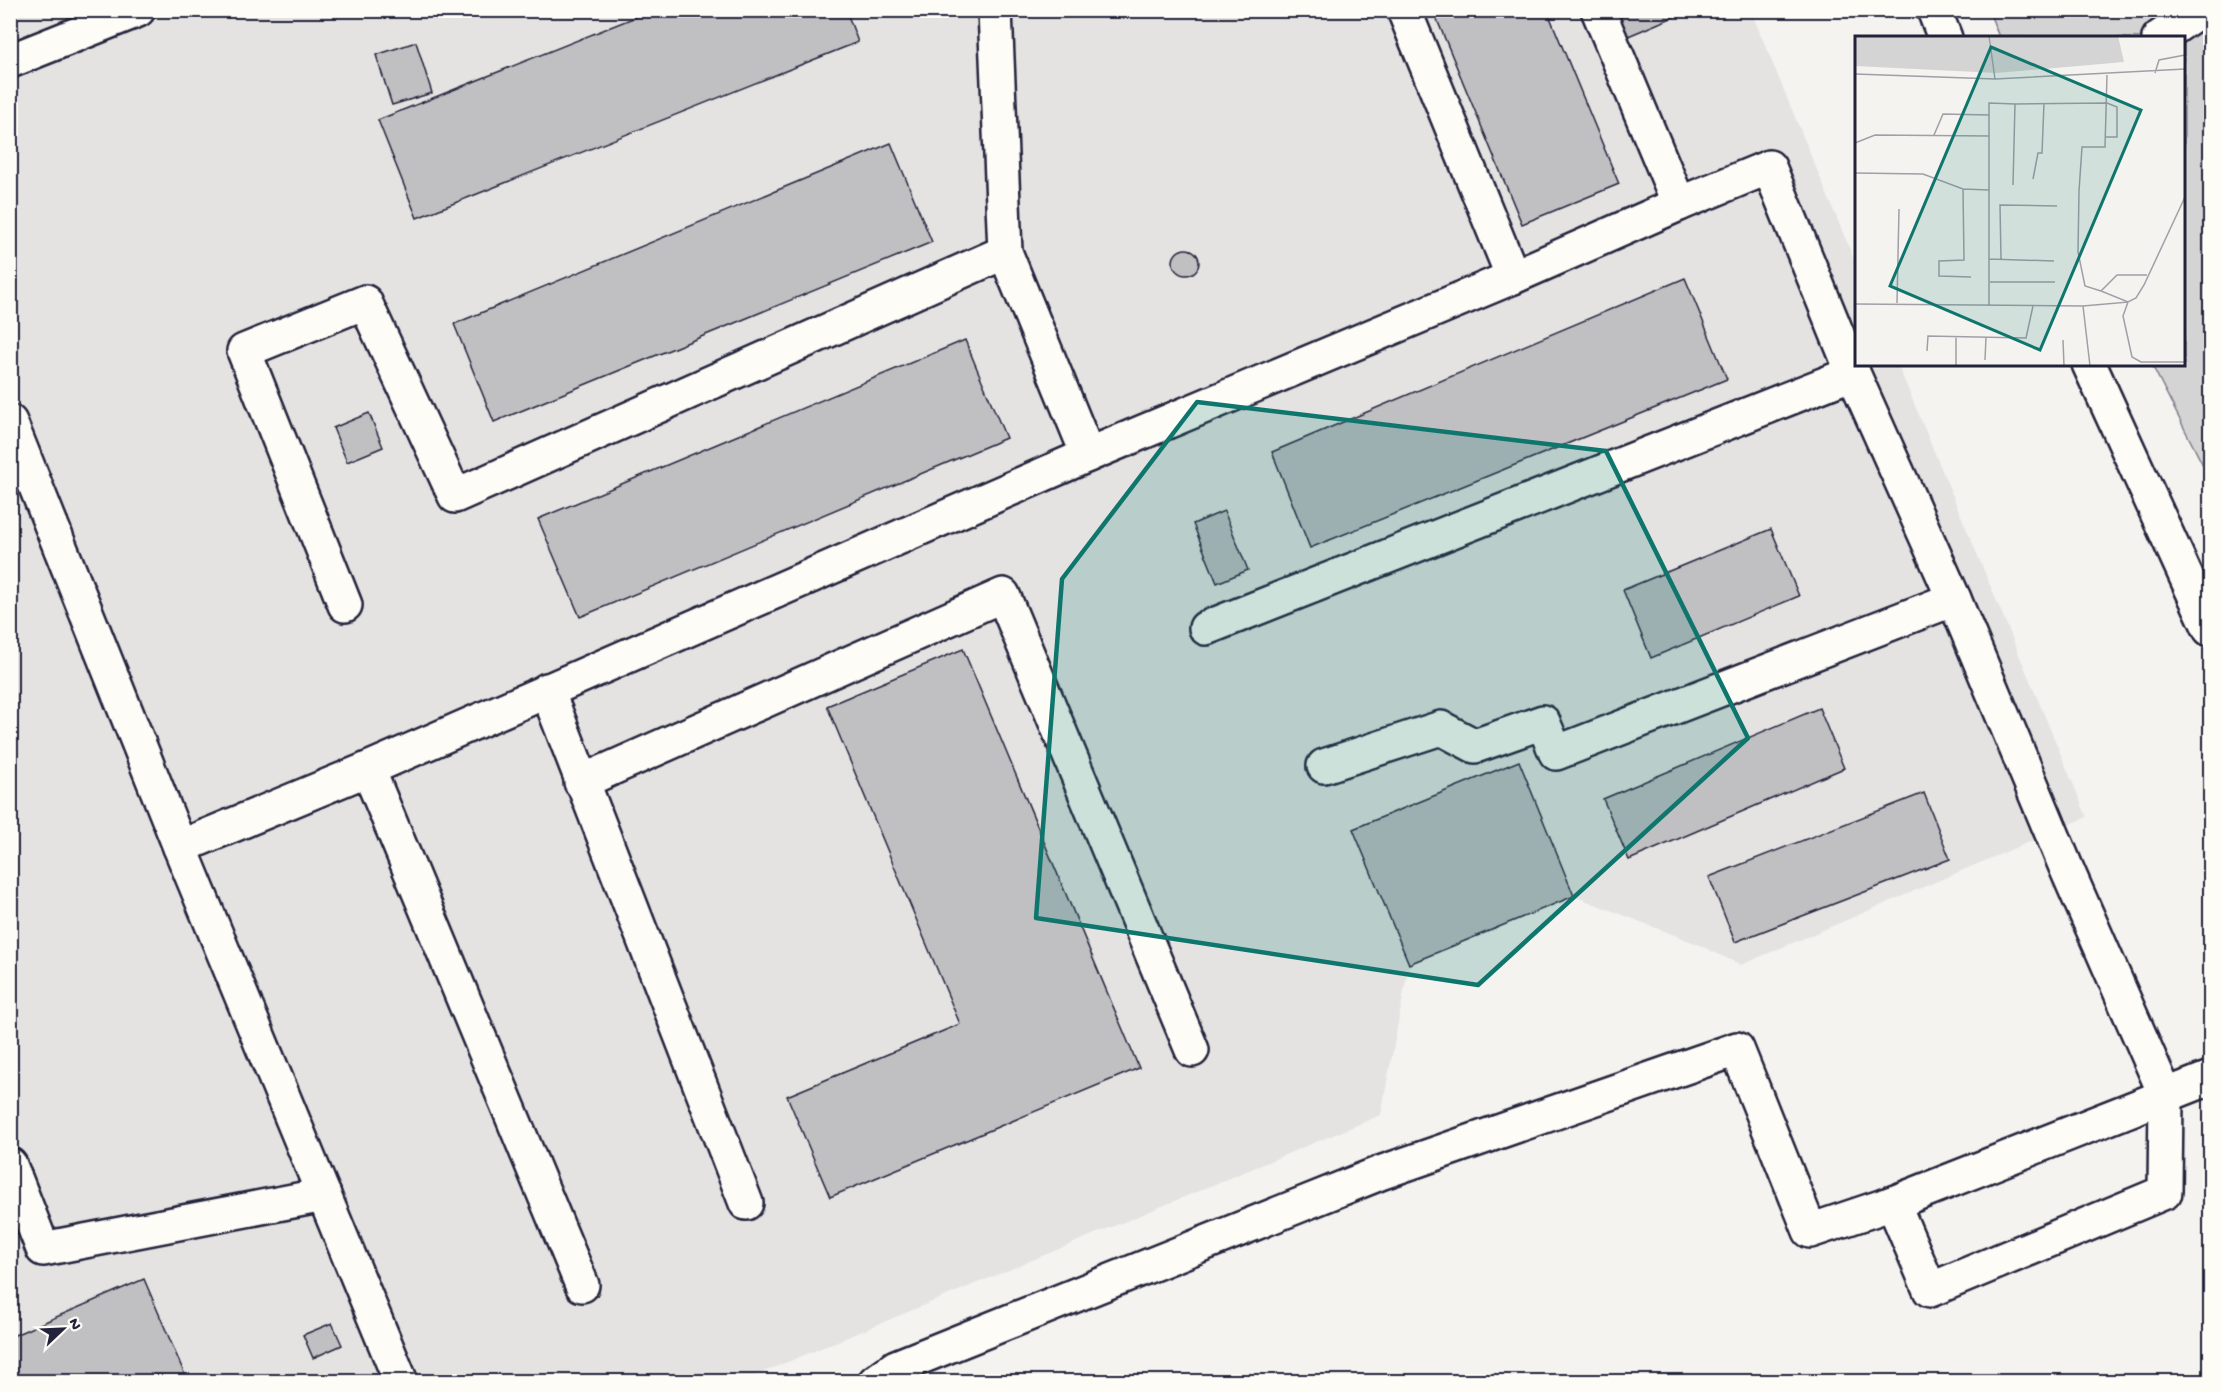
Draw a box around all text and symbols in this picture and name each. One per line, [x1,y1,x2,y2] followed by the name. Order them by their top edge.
[1855,36,2185,366] inset map
[33,1299,93,1359] north arrow
[63,1316,85,1334] text: N

